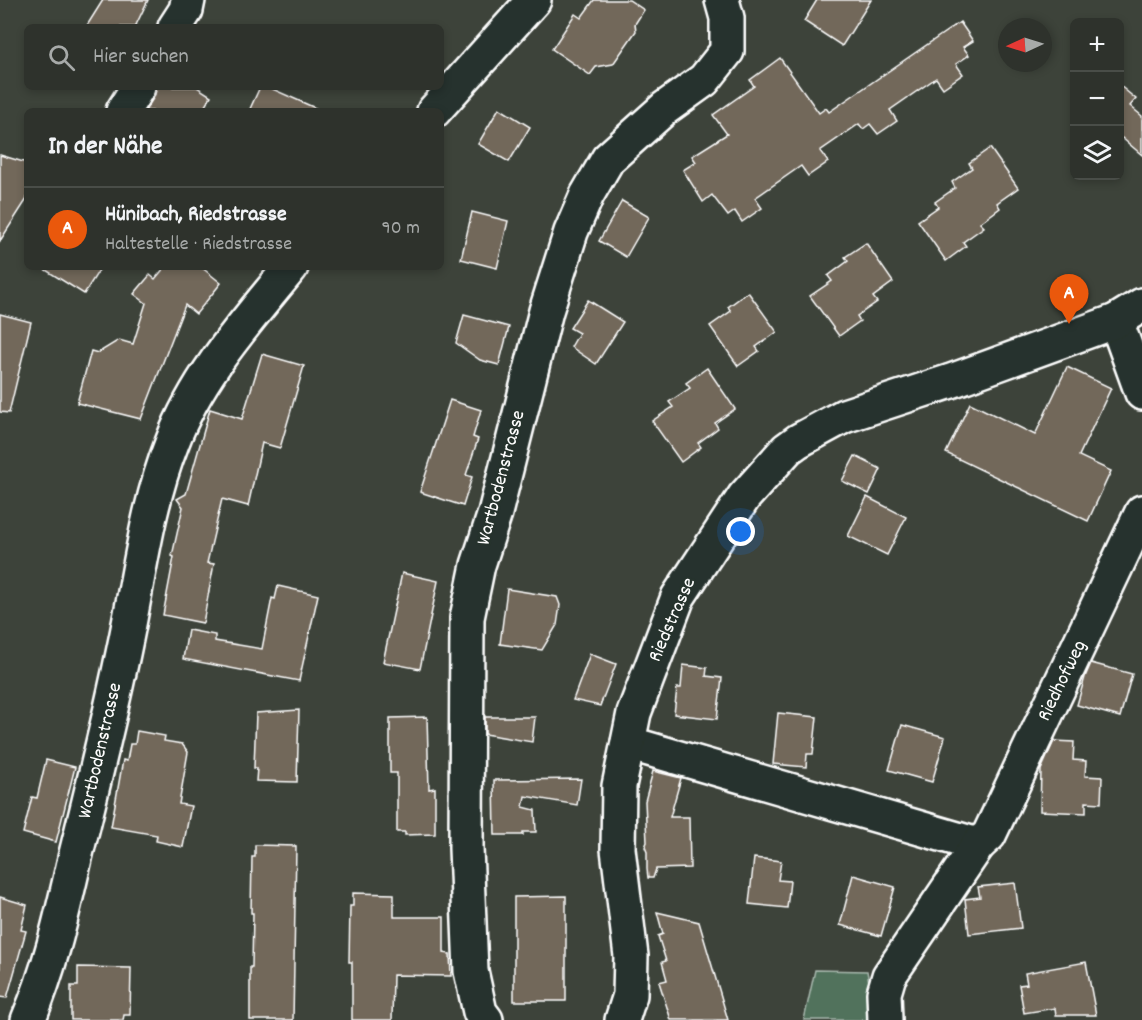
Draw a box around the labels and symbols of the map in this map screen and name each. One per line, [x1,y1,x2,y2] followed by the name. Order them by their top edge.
[998,18,1052,72] north arrow
[1050,274,1088,324] pin: A
[471,407,534,549] street label: Wartbodenstrasse
[726,517,755,546] your location
[642,573,704,667] street label: Riedstrasse
[1031,636,1095,726] street label: Riedhofweg
[72,680,130,822] street label: Wartbodenstrasse

